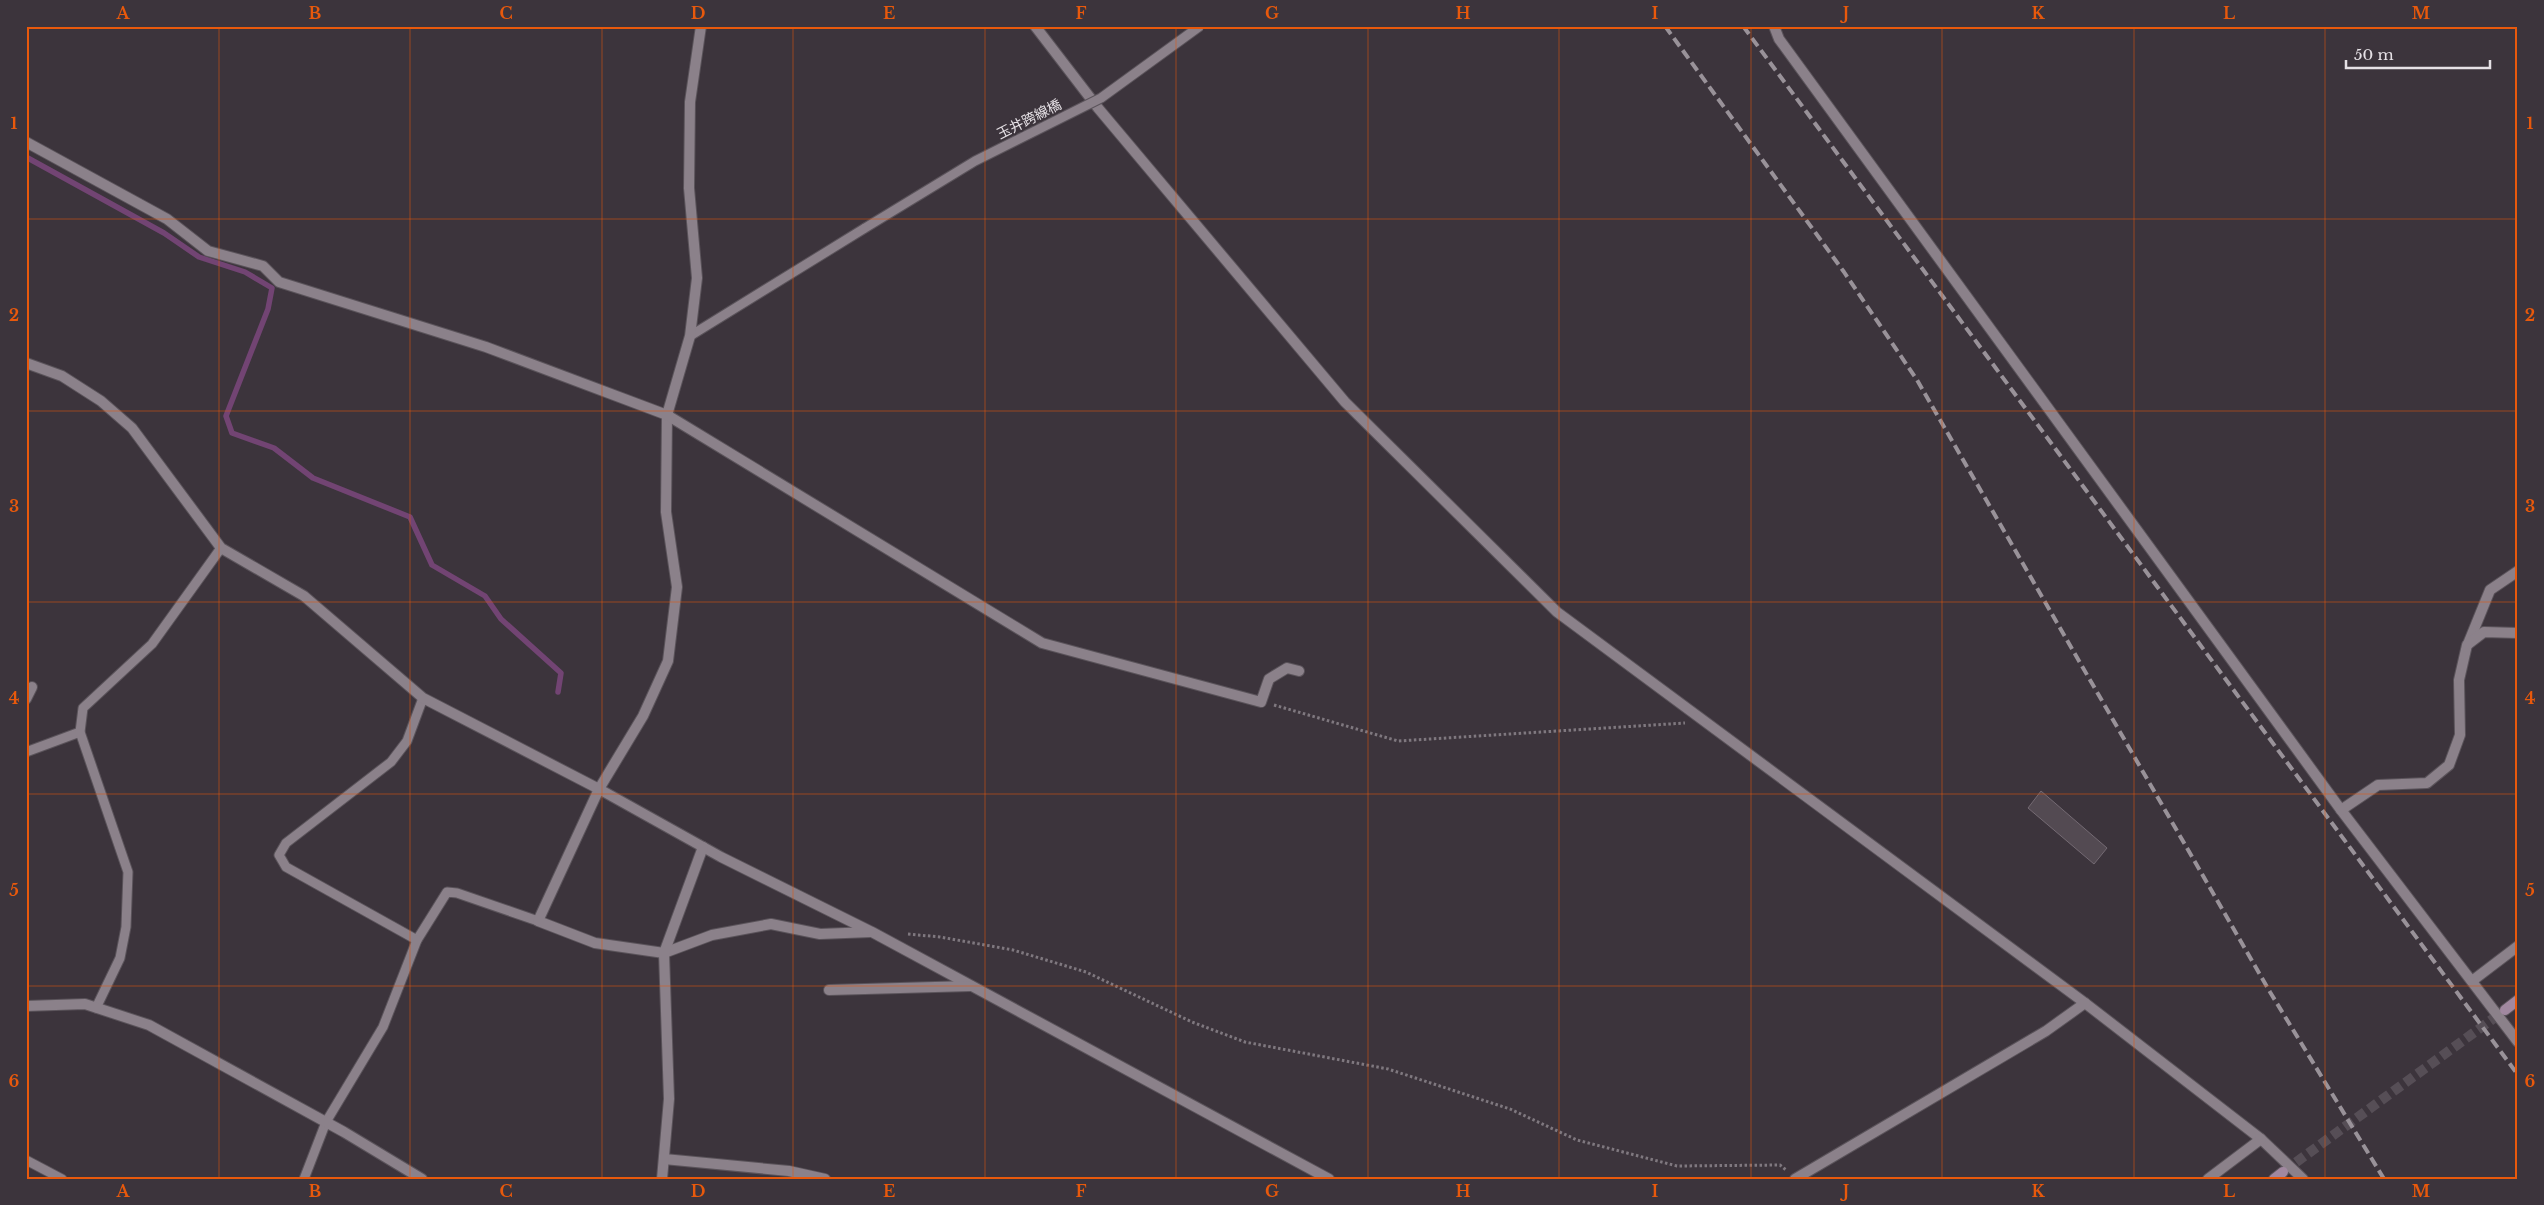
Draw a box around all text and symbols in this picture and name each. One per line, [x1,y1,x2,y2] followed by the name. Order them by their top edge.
[116,3,131,23] text: A
[309,3,322,23] text: B
[499,3,513,23] text: C
[691,3,705,23] text: D
[883,3,895,23] text: E
[1075,3,1087,23] text: F
[1265,3,1279,23] text: G
[1455,3,1471,23] text: H
[1652,3,1659,23] text: I
[1840,3,1849,23] text: J
[2031,3,2045,23] text: K
[2223,3,2235,23] text: L
[2412,3,2430,23] text: M
[2346,38,2490,70] scale bar
[2354,45,2394,64] text: 50 m
[994,95,1064,143] street label: 玉井跨線橋
[11,113,18,133] text: 1
[2527,113,2534,133] text: 1
[9,305,19,325] text: 2
[2525,305,2535,325] text: 2
[9,496,19,516] text: 3
[2525,496,2535,516] text: 3
[9,688,19,708] text: 4
[2525,688,2535,708] text: 4
[9,880,19,900] text: 5
[2525,880,2535,900] text: 5
[9,1071,20,1091] text: 6
[2525,1071,2536,1091] text: 6
[116,1181,131,1201] text: A
[309,1181,322,1201] text: B
[499,1181,513,1201] text: C
[691,1181,705,1201] text: D
[883,1181,895,1201] text: E
[1075,1181,1087,1201] text: F
[1265,1181,1279,1201] text: G
[1455,1181,1471,1201] text: H
[1652,1181,1659,1201] text: I
[1840,1181,1849,1201] text: J
[2031,1181,2045,1201] text: K
[2223,1181,2235,1201] text: L
[2412,1181,2430,1201] text: M

